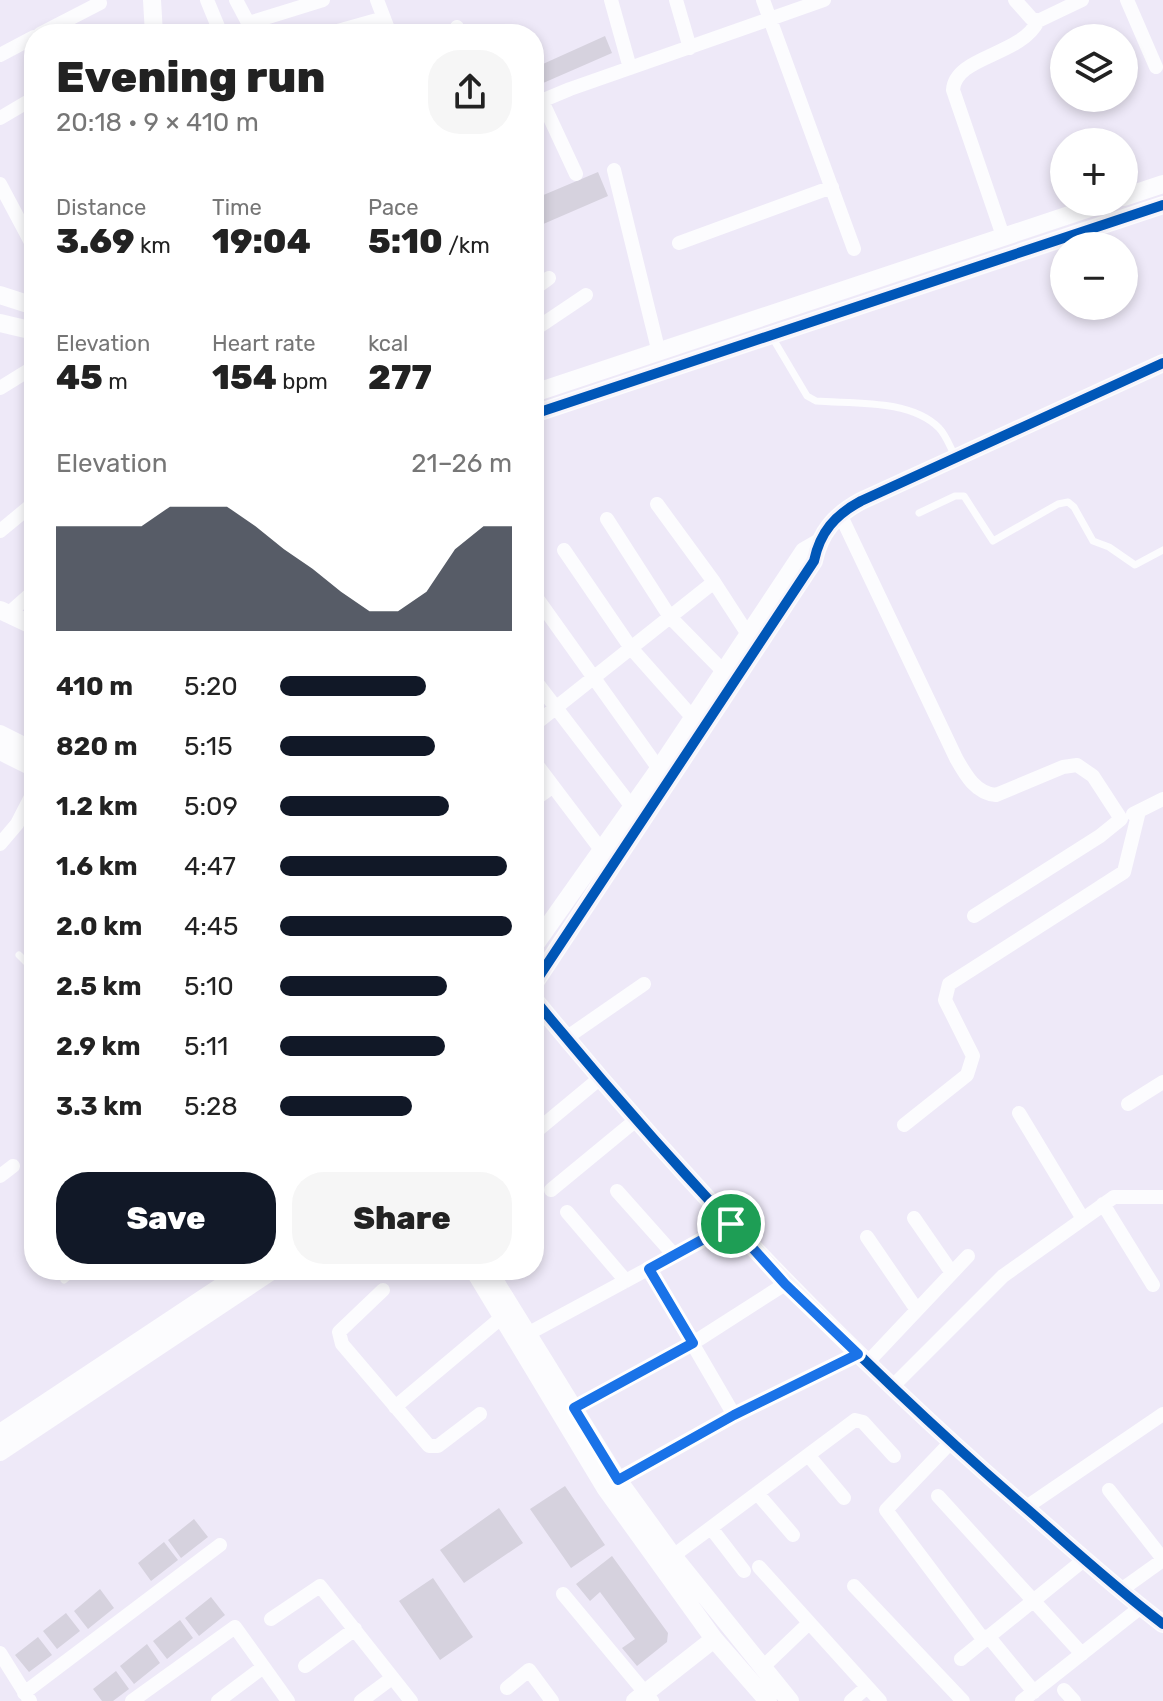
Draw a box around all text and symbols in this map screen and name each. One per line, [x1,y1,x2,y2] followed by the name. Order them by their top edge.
[1050,24,1138,320] map controls
[1050,24,1138,112] button: layers
[428,50,512,134] button: share
[56,51,325,103] text: Evening run
[56,107,259,138] text: 20:18 · 9 × 410 m
[1050,128,1138,216] button: +
[56,194,146,221] text: Distance
[212,194,262,221] text: Time
[368,194,419,221] text: Pace
[56,221,135,262] text: 3.69
[212,221,311,262] text: 19:04
[368,221,443,262] text: 5:10
[135,232,171,259] text: km
[443,232,490,259] text: /km
[1050,232,1138,320] button: −
[56,330,150,357] text: Elevation
[212,330,316,357] text: Heart rate
[368,330,408,357] text: kcal
[56,357,103,398] text: 45
[212,357,277,398] text: 154
[368,357,432,398] text: 277
[103,368,128,395] text: m
[277,368,328,395] text: bpm
[56,448,167,479] text: Elevation
[411,448,512,479] text: 21–26 m
[56,671,133,702] text: 410 m
[184,671,238,702] text: 5:20
[56,731,138,762] text: 820 m
[184,731,233,762] text: 5:15
[56,791,138,822] text: 1.2 km
[184,791,238,822] text: 5:09
[56,851,138,882] text: 1.6 km
[184,851,236,882] text: 4:47
[56,911,142,942] text: 2.0 km
[184,911,238,942] text: 4:45
[56,971,142,1002] text: 2.5 km
[184,971,234,1002] text: 5:10
[56,1031,140,1062] text: 2.9 km
[184,1031,228,1062] text: 5:11
[56,1091,142,1122] text: 3.3 km
[184,1091,238,1122] text: 5:28
[56,1172,276,1264] button: Save
[292,1172,512,1264] button: Share
[697,1190,765,1258] pin
[709,1202,753,1246] icon: arrive

